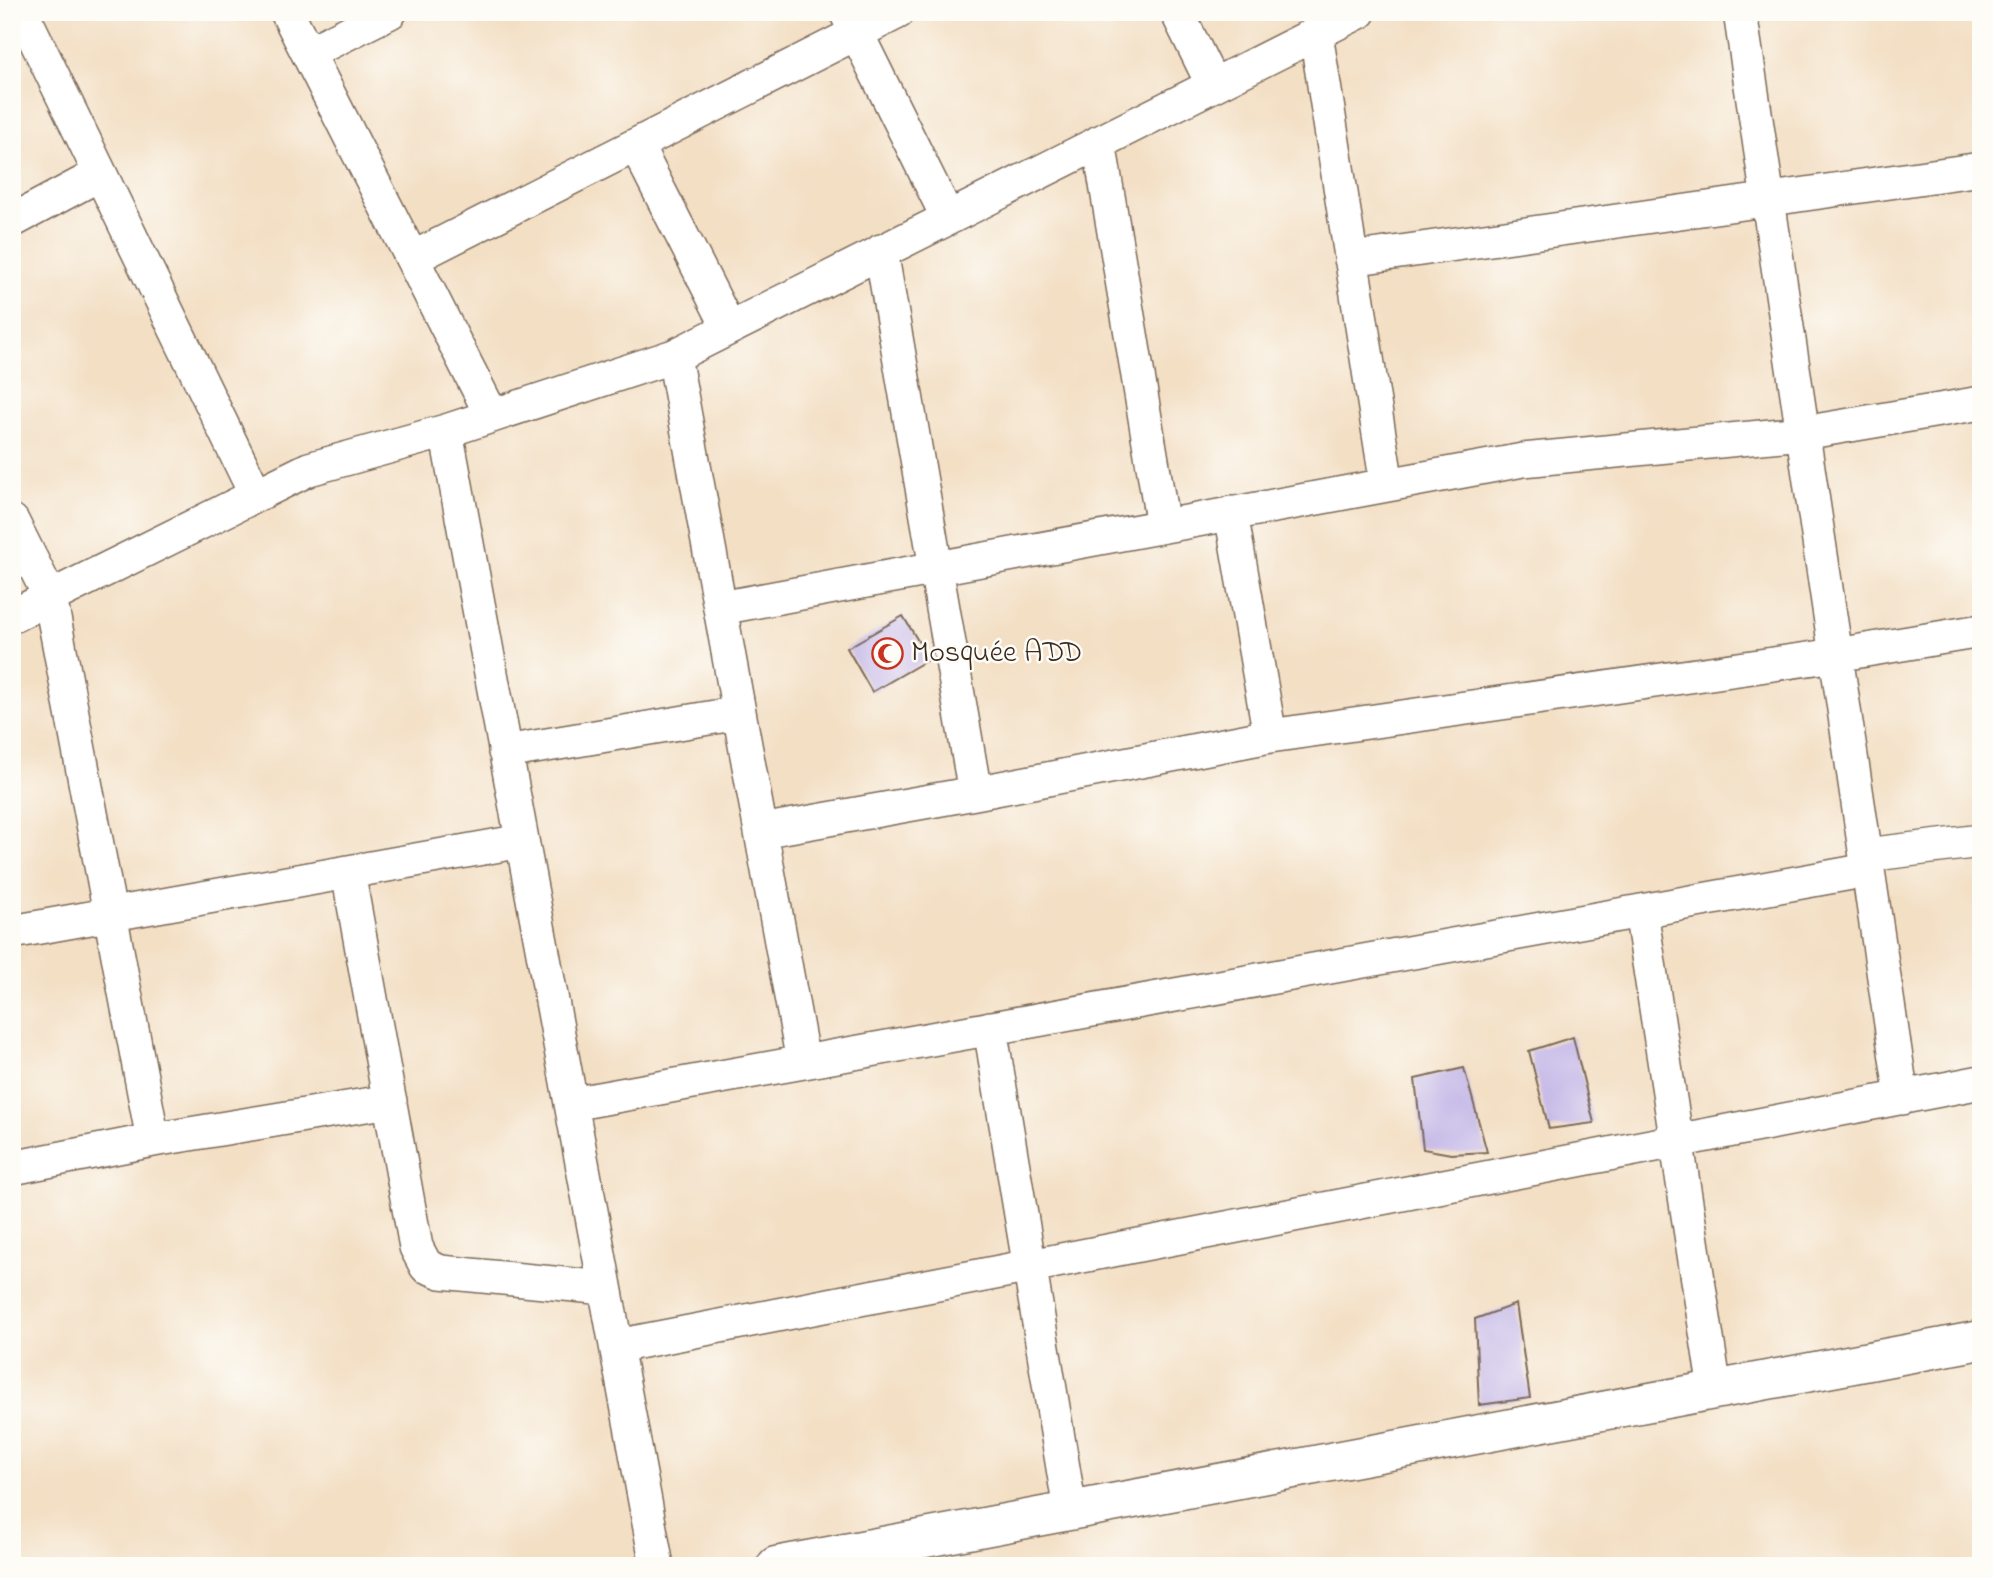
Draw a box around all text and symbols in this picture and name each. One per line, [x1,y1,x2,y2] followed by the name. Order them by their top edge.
[911,632,1082,676] place label: Mosquée ADD
[871,637,905,671] mosque icon: Mosquée ADD

